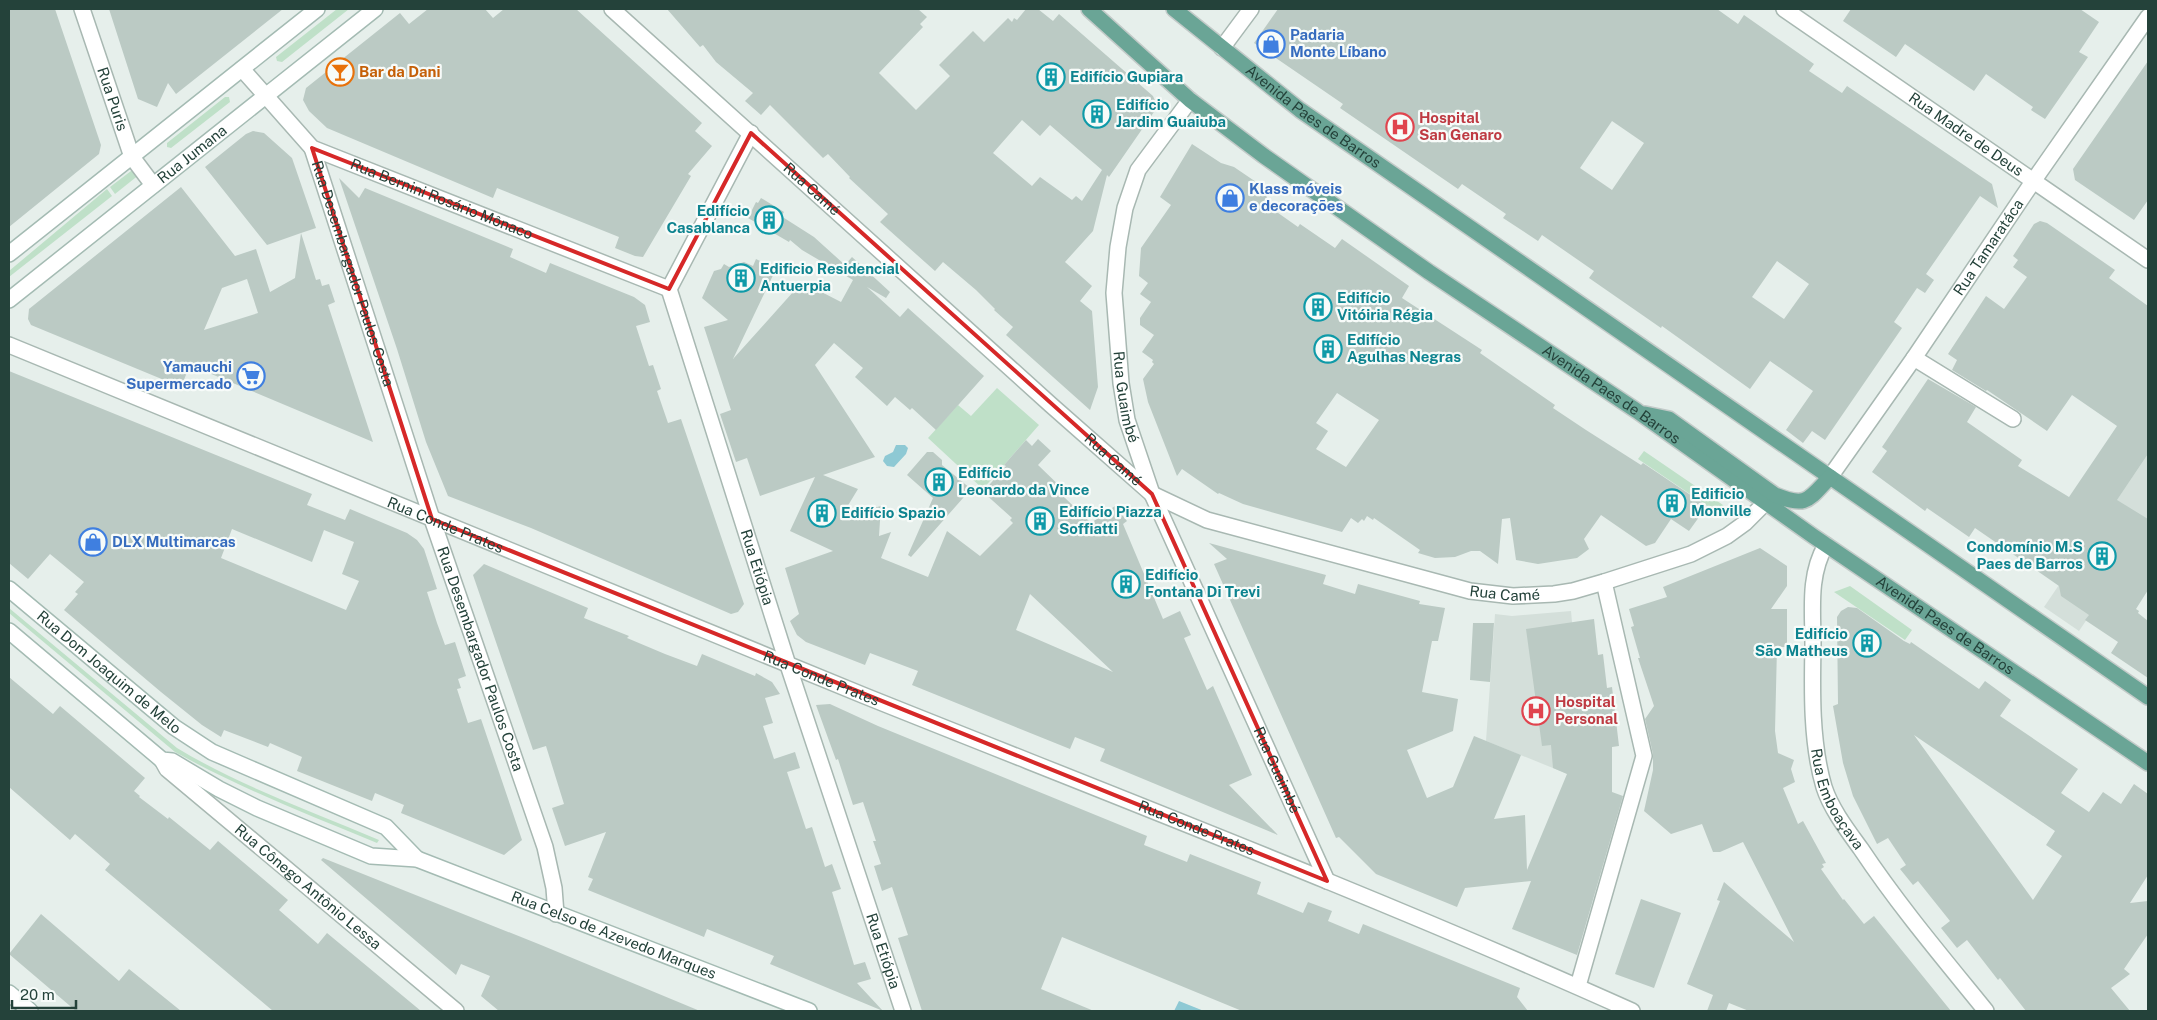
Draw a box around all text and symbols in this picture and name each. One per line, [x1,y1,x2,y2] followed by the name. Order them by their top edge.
[1290,26,1387,60] place label: Padaria Monte Líbano
[1256,29,1286,59] shop icon: Padaria Monte Líbano
[325,57,355,87] bar icon: Bar da Dani
[1243,61,1384,171] street label: Avenida Paes de Barros
[1036,62,1066,92] building icon: Edifício Gupiara
[359,63,440,80] place label: Bar da Dani
[94,65,132,133] street label: Rua Puris
[1070,68,1183,85] place label: Edifício Gupiara
[1906,89,2027,179] street label: Rua Madre de Deus
[1116,96,1226,130] place label: Edifício Jardim Guaiuba
[1082,99,1112,129] building icon: Edifício Jardim Guaiuba
[1419,109,1503,143] place label: Hospital San Genaro
[1385,112,1415,142] hospital icon: Hospital San Genaro
[154,121,230,187] street label: Rua Jumana
[348,155,536,242] street label: Rua Bernini Rosário Mônaco
[309,158,398,389] street label: Rua Desembargador Paulos Costa
[780,159,844,219] street label: Rua Camé
[1249,180,1343,214] place label: Klass móveis e decorações
[1215,183,1245,213] shop icon: Klass móveis e decorações
[1950,196,2027,298] street label: Rua Tamaratáca
[667,202,750,236] place label: Edifício Casablanca
[754,205,784,235] building icon: Edifício Casablanca
[760,260,900,294] place label: Edificio Residencial Antuerpia
[726,263,756,293] building icon: Edificio Residencial Antuerpia
[1337,289,1433,323] place label: Edifício Vitóiria Régia
[1303,292,1333,322] building icon: Edifício Vitóiria Régia
[1347,331,1461,365] place label: Edifício Agulhas Negras
[1313,334,1343,364] building icon: Edifício Agulhas Negras
[1539,341,1684,447] street label: Avenida Paes de Barros
[1111,350,1143,445] street label: Rua Guaimbé
[126,358,232,392] place label: Yamauchi Supermercado
[236,361,266,391] supermarket icon: Yamauchi Supermercado
[1081,430,1146,489] street label: Rua Camé
[958,464,1089,498] place label: Edifício Leonardo da Vince
[924,467,954,497] building icon: Edifício Leonardo da Vince
[1691,485,1752,519] place label: Edificio Monville
[1657,488,1687,518] building icon: Edificio Monville
[385,493,506,556] street label: Rua Conde Prates
[807,498,837,528] building icon: Edifício Spazio
[1059,503,1162,537] place label: Edifício Piazza Soffiatti
[841,504,946,521] place label: Edifício Spazio
[1025,506,1055,536] building icon: Edifício Piazza Soffiatti
[78,527,108,557] shop icon: DLX Multimarcas
[738,527,777,607] street label: Rua Etiópia
[112,533,236,550] place label: DLX Multimarcas
[1966,538,2083,572] place label: Condomínio M.S Paes de Barros
[2087,541,2117,571] building icon: Condomínio M.S Paes de Barros
[434,544,527,773] street label: Rua Desembargador Paulos Costa
[1145,566,1260,600] place label: Edifício Fontana Di Trevi
[1111,569,1141,599] building icon: Edifício Fontana Di Trevi
[1873,572,2018,678] street label: Avenida Paes de Barros
[1469,582,1540,604] street label: Rua Camé
[34,607,184,737] street label: Rua Dom Joaquim de Melo
[1755,625,1848,659] place label: Edifício São Matheus
[1852,628,1882,658] building icon: Edifício São Matheus
[761,647,882,709] street label: Rua Conde Prates
[1555,693,1618,727] place label: Hospital Personal
[1521,696,1551,726] hospital icon: Hospital Personal
[1250,724,1304,816] street label: Rua Guaimbé
[1808,747,1867,853] street label: Rua Emboaçava
[1136,797,1257,859] street label: Rua Conde Prates
[232,820,385,953] street label: Rua Cônego Antônio Lessa
[509,887,719,982] street label: Rua Celso de Azevedo Marques
[863,911,904,991] street label: Rua Etiópia
[12,978,76,1010] scale bar
[20,986,55,1003] text: 20 m

